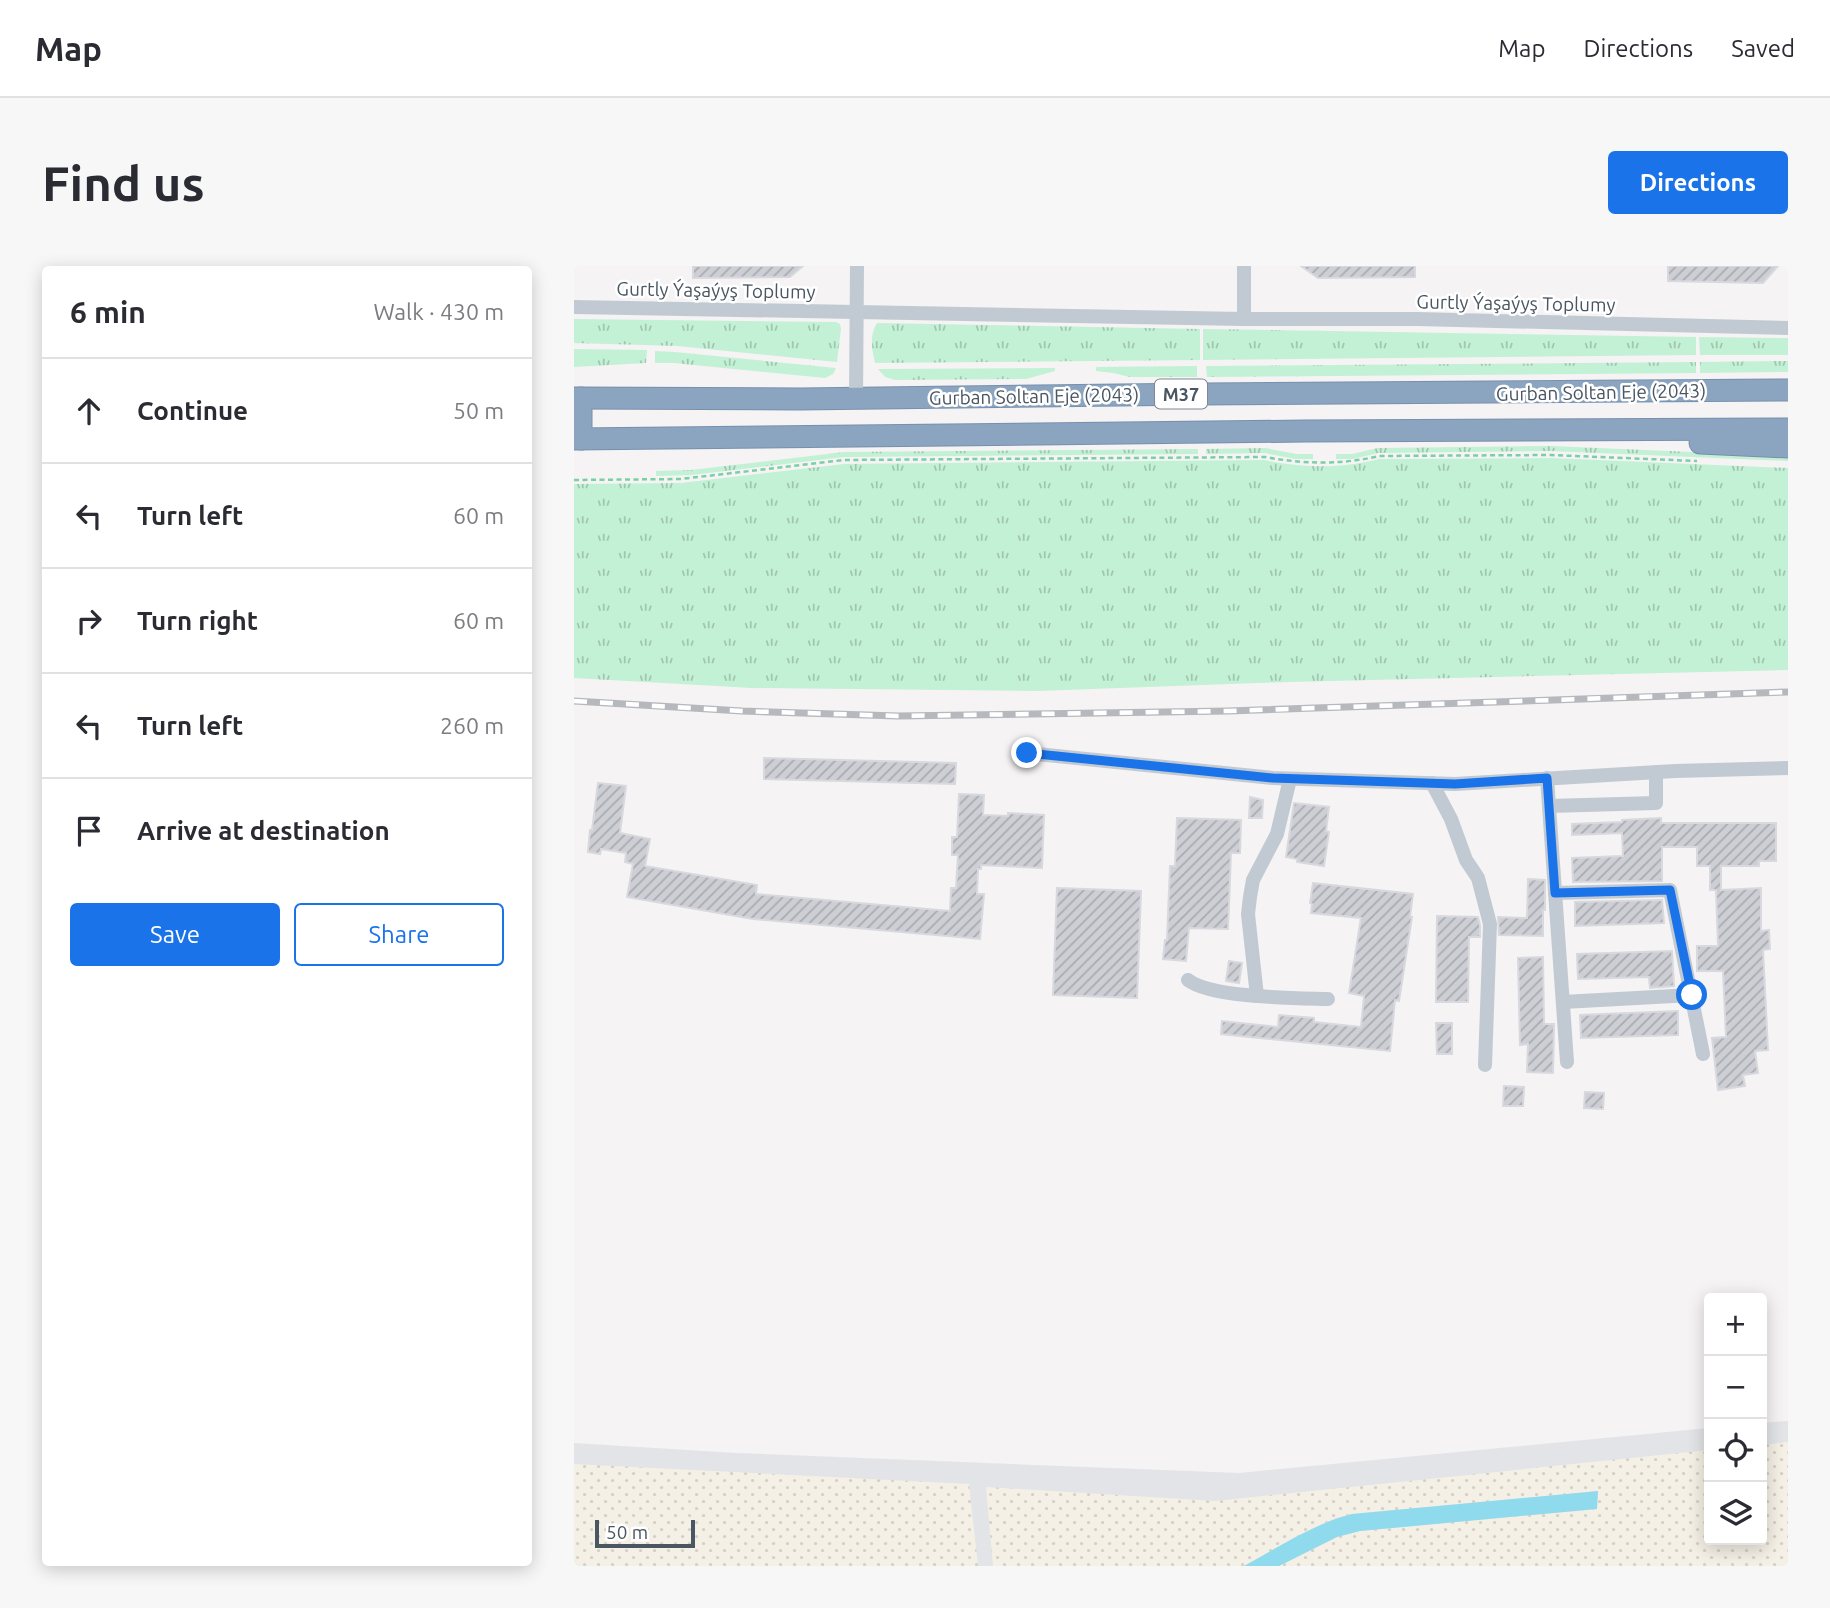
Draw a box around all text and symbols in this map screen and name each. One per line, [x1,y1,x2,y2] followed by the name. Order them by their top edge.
[35,30,102,67] text: Map
[1498,35,1545,62] text: Map
[1583,35,1693,62] text: Directions
[1731,35,1795,62] text: Saved
[1608,151,1788,214] button: Directions
[42,155,205,210] text: Find us
[616,277,816,303] street label: Gurtly Ýaşaýyş Toplumy
[1416,290,1616,316] street label: Gurtly Ýaşaýyş Toplumy
[70,295,146,329] text: 6 min
[373,299,504,324] text: Walk · 430 m
[1155,379,1207,408] road number: M37
[1496,379,1706,405] street label: Gurban Soltan Eje (2043)
[929,383,1139,409] street label: Gurban Soltan Eje (2043)
[70,392,108,430] icon: ahead
[137,396,248,425] text: Continue
[453,398,504,423] text: 50 m
[70,497,108,535] icon: left
[137,501,243,530] text: Turn left
[453,503,504,528] text: 60 m
[70,602,108,640] icon: right
[137,606,258,635] text: Turn right
[453,608,504,633] text: 60 m
[70,707,108,745] icon: left
[137,711,243,740] text: Turn left
[440,713,504,738] text: 260 m
[1011,737,1042,768] route end
[70,812,108,850] icon: arrive
[137,816,390,845] text: Arrive at destination
[70,903,280,966] button: Save
[294,903,504,966] button: Share
[1676,979,1707,1010] route start
[1704,1293,1767,1545] map controls
[1704,1293,1767,1356] button: +
[1704,1356,1767,1419] button: −
[1704,1419,1767,1482] button: locate
[1704,1482,1767,1545] button: layers
[595,1517,695,1549] scale bar
[606,1521,648,1543] text: 50 m

